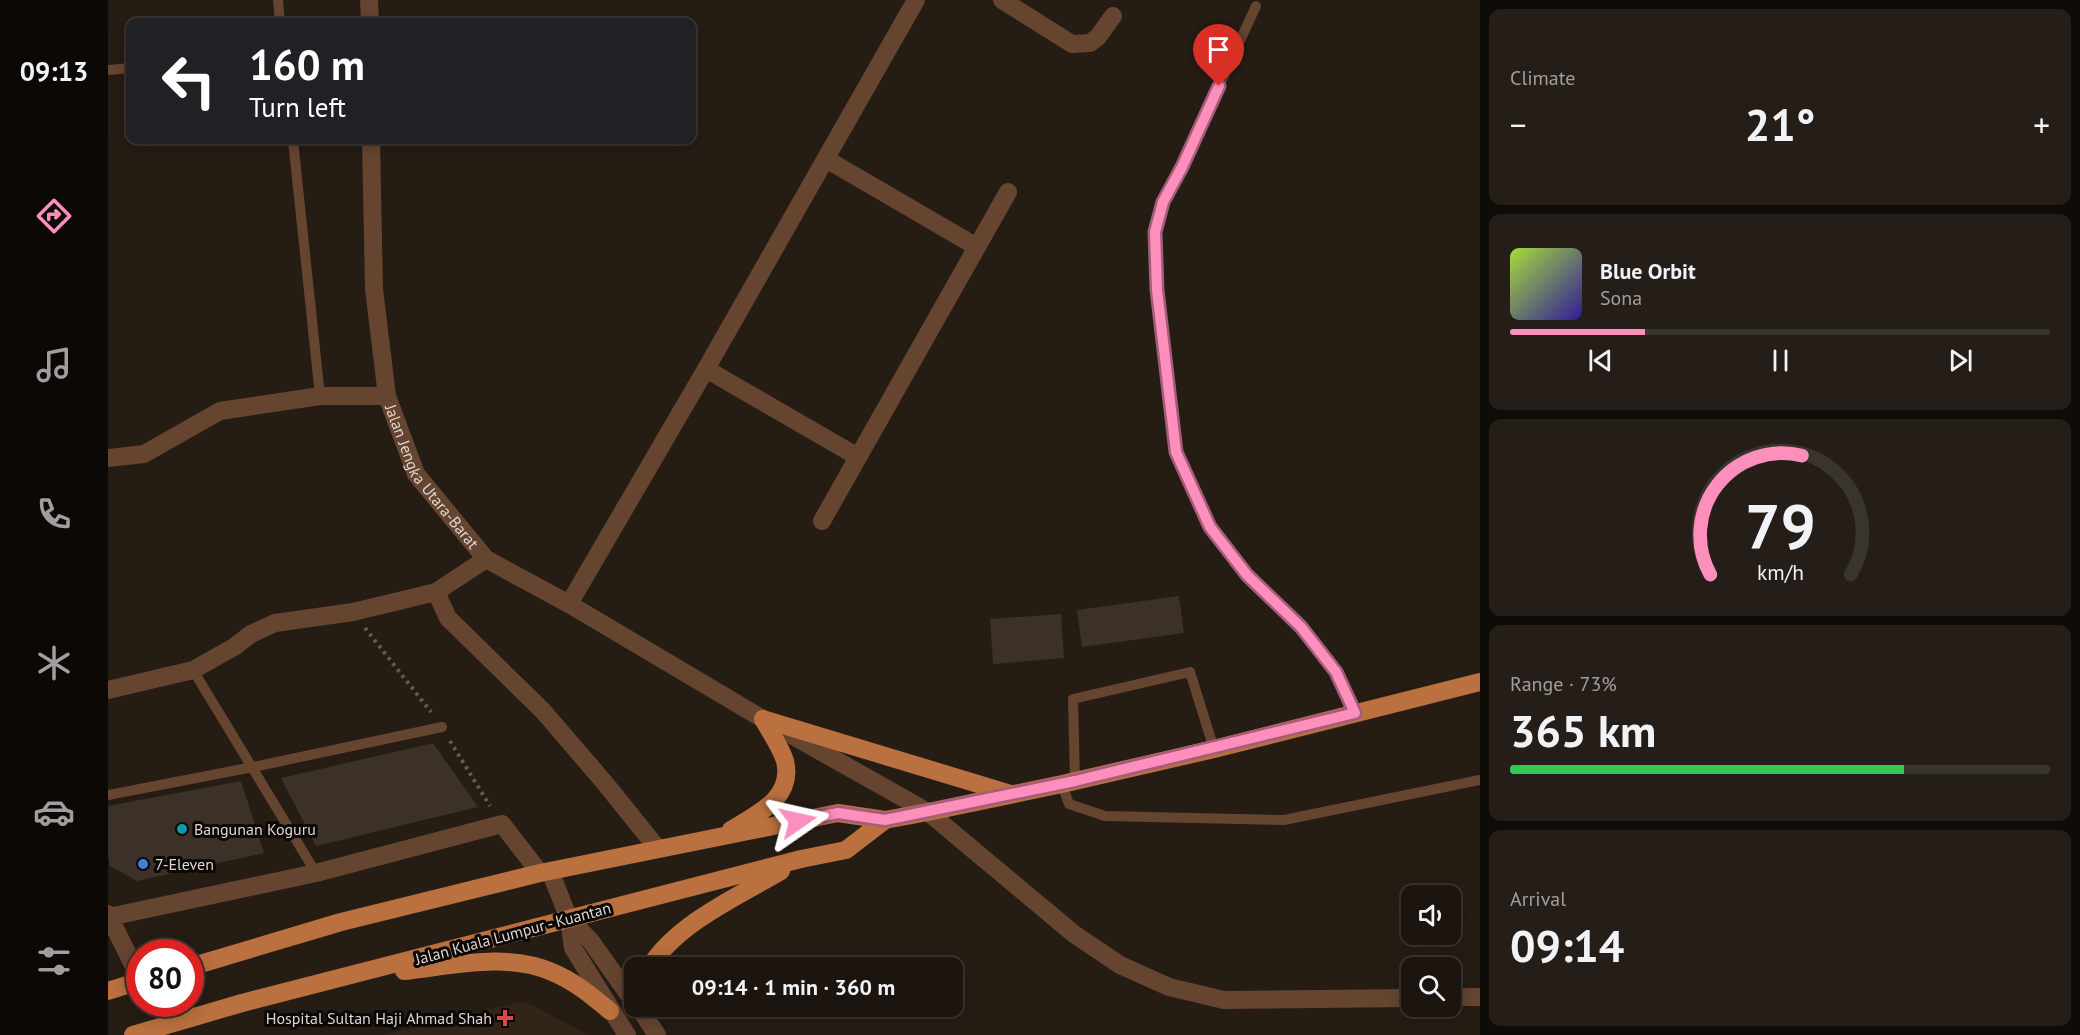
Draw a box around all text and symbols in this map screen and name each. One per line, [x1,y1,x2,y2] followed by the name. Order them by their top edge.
[1193,24,1244,86] pin
[1202,33,1235,66] icon: arrive
[249,37,365,92] text: 160 m
[150,42,228,120] icon: left
[20,54,88,88] text: 09:13
[1510,65,1576,91] text: Climate
[249,90,346,124] text: Turn left
[1745,95,1815,153] text: 21°
[1510,103,1527,146] text: −
[2033,103,2050,146] text: +
[33,195,75,237] icon: directions
[1600,257,1696,285] text: Blue Orbit
[1600,285,1642,311] text: Sona
[33,344,75,386] icon: music
[1584,344,1617,377] icon: previous
[1764,344,1797,377] icon: pause
[1944,344,1977,377] icon: next
[381,400,484,553] street label: Jalan Jengka Utara-Barat
[1745,485,1815,566] text: 79
[33,493,75,535] icon: phone
[1756,558,1803,586] text: km/h
[33,642,75,684] icon: climate
[1510,671,1617,697] text: Range · 73%
[1510,701,1656,759] text: 365 km
[766,789,830,853] position arrow
[33,791,75,833] icon: car
[194,819,316,839] place label: Bangunan Koguru
[175,822,189,836] marker: Bangunan Koguru
[155,854,214,874] place label: 7-Eleven
[136,857,150,871] marker: 7-Eleven
[1401,885,1461,1017] map controls
[1401,885,1461,945] button: sound
[1510,886,1566,912] text: Arrival
[412,897,613,969] street label: Jalan Kuala Lumpur - Kuantan
[1510,916,1624,974] text: 09:14
[126,939,204,1017] speed limit sign: 80
[33,940,75,982] icon: filters
[1401,957,1461,1017] button: search
[692,973,895,1001] text: 09:14 · 1 min · 360 m
[266,1008,492,1028] place label: Hospital Sultan Haji Ahmad Shah
[496,1009,514,1027] marker: Hospital Sultan Haji Ahmad Shah

